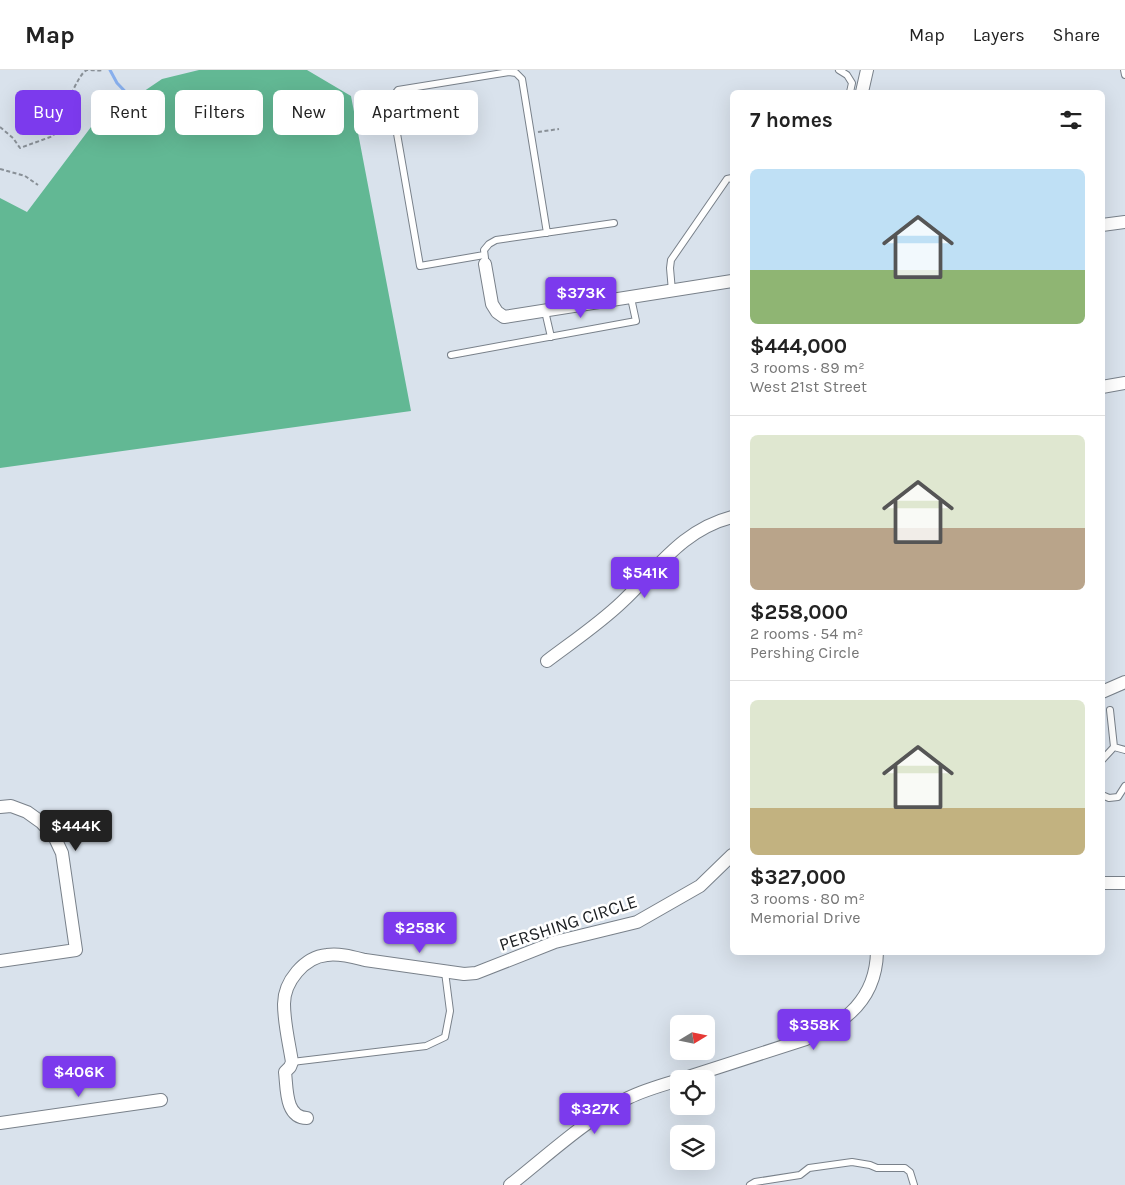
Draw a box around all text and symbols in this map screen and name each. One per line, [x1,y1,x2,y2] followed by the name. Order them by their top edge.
[25,21,75,49] text: Map
[909,24,945,46] text: Map
[973,24,1025,46] text: Layers
[1053,24,1100,46] text: Share
[15,90,81,135] chip: Buy
[91,90,165,135] chip: Rent
[175,90,263,135] chip: Filters
[273,90,344,135] chip: New
[354,90,478,135] chip: Apartment
[1057,106,1085,134] icon: filters
[750,108,833,132] text: 7 homes
[873,202,963,292] icon: home
[546,276,616,319] pin: $373K
[556,283,606,302] text: $373K
[750,334,847,358] text: $444,000
[750,358,865,377] text: 3 rooms · 89 m²
[750,377,867,396] text: West 21st Street
[873,467,963,557] icon: home
[610,556,680,599] pin: $541K
[622,563,668,582] text: $541K
[750,600,848,624] text: $258,000
[750,624,863,643] text: 2 rooms · 54 m²
[750,643,860,662] text: Pershing Circle
[873,732,963,822] icon: home
[41,810,111,852] pin: $444K
[51,816,101,835] text: $444K
[750,865,846,889] text: $327,000
[750,889,865,908] text: 3 rooms · 80 m²
[496,890,640,956] street label: PERSHING CIRCLE
[750,908,861,927] text: Memorial Drive
[385,912,455,954] pin: $258K
[395,918,445,937] text: $258K
[779,1008,849,1051] pin: $358K
[670,1015,715,1060] north arrow
[670,1015,715,1170] map controls
[788,1015,840,1034] text: $358K
[44,1056,114,1098] pin: $406K
[54,1062,104,1081] text: $406K
[670,1070,715,1115] button: locate
[560,1092,630,1135] pin: $327K
[570,1099,620,1118] text: $327K
[670,1125,715,1170] button: layers

